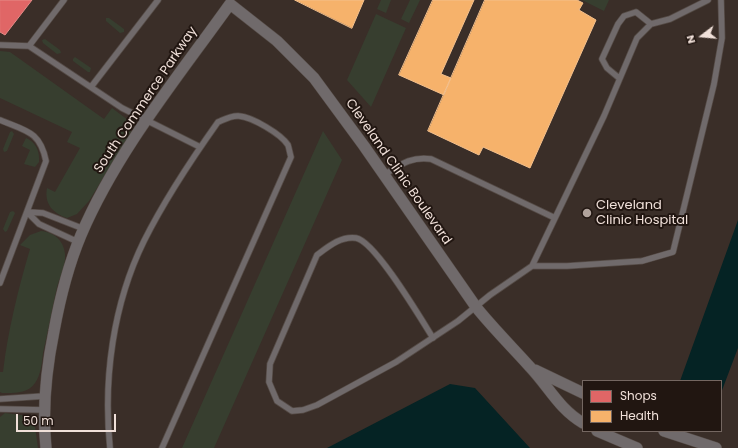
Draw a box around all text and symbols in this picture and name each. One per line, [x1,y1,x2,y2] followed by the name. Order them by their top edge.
[682,16,722,56] north arrow
[91,24,201,176] street label: South Commerce Parkway
[682,33,699,45] text: N
[342,96,454,248] street label: Cleveland Clinic Boulevard
[596,198,688,229] place label: Cleveland Clinic Hospital
[581,207,593,219] marker: Cleveland Clinic Hospital
[582,380,722,432] legend
[620,387,657,404] text: Shops
[18,406,118,432] scale bar
[620,407,659,424] text: Health
[23,412,54,429] text: 50 m

